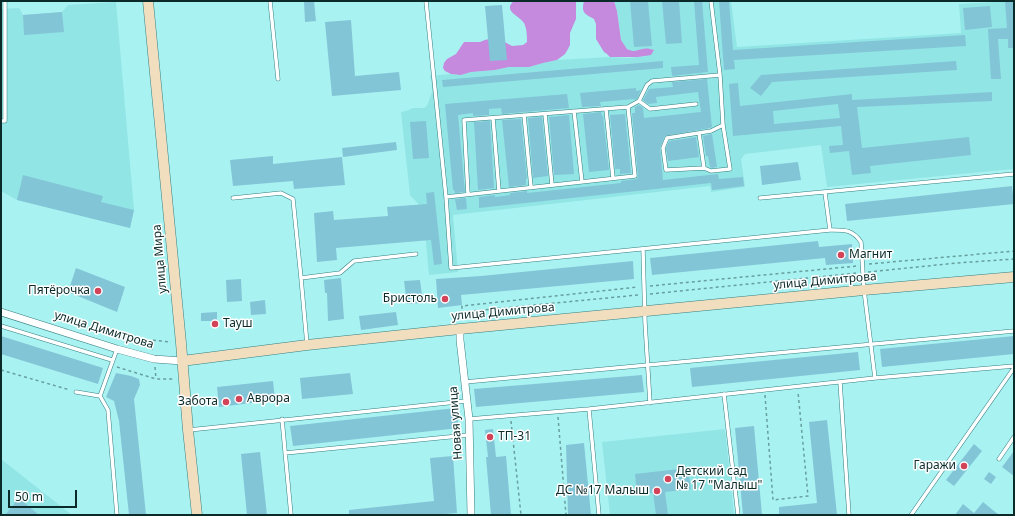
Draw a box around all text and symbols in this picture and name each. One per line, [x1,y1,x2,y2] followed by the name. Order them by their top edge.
[150,224,170,294] street label: улица Мира
[849,248,892,262] place label: Магнит
[836,250,846,260] marker: Магнит
[773,269,877,293] street label: улица Димитрова
[28,284,90,298] place label: Пятёрочка
[93,286,103,296] marker: Пятёрочка
[383,292,437,306] place label: Бристоль
[440,294,450,304] marker: Бристоль
[451,300,555,324] street label: улица Димитрова
[52,308,156,352] street label: улица Димитрова
[223,317,253,331] place label: Тауш
[210,319,220,329] marker: Тауш
[446,386,466,460] street label: Новая улица
[247,392,290,406] place label: Аврора
[234,394,244,404] marker: Аврора
[178,395,218,409] place label: Забота
[221,397,231,407] marker: Забота
[498,430,531,444] place label: ТП-31
[485,432,495,442] marker: ТП-31
[913,459,956,473] place label: Гаражи
[959,461,969,471] marker: Гаражи
[676,465,762,493] place label: Детский сад № 17 "Малыш"
[663,474,673,484] marker: Детский сад № 17 "Малыш"
[10,482,79,508] scale bar
[556,484,649,498] place label: ДС №17 Малыш
[652,486,662,496] marker: ДС №17 Малыш
[15,488,43,505] text: 50 m

